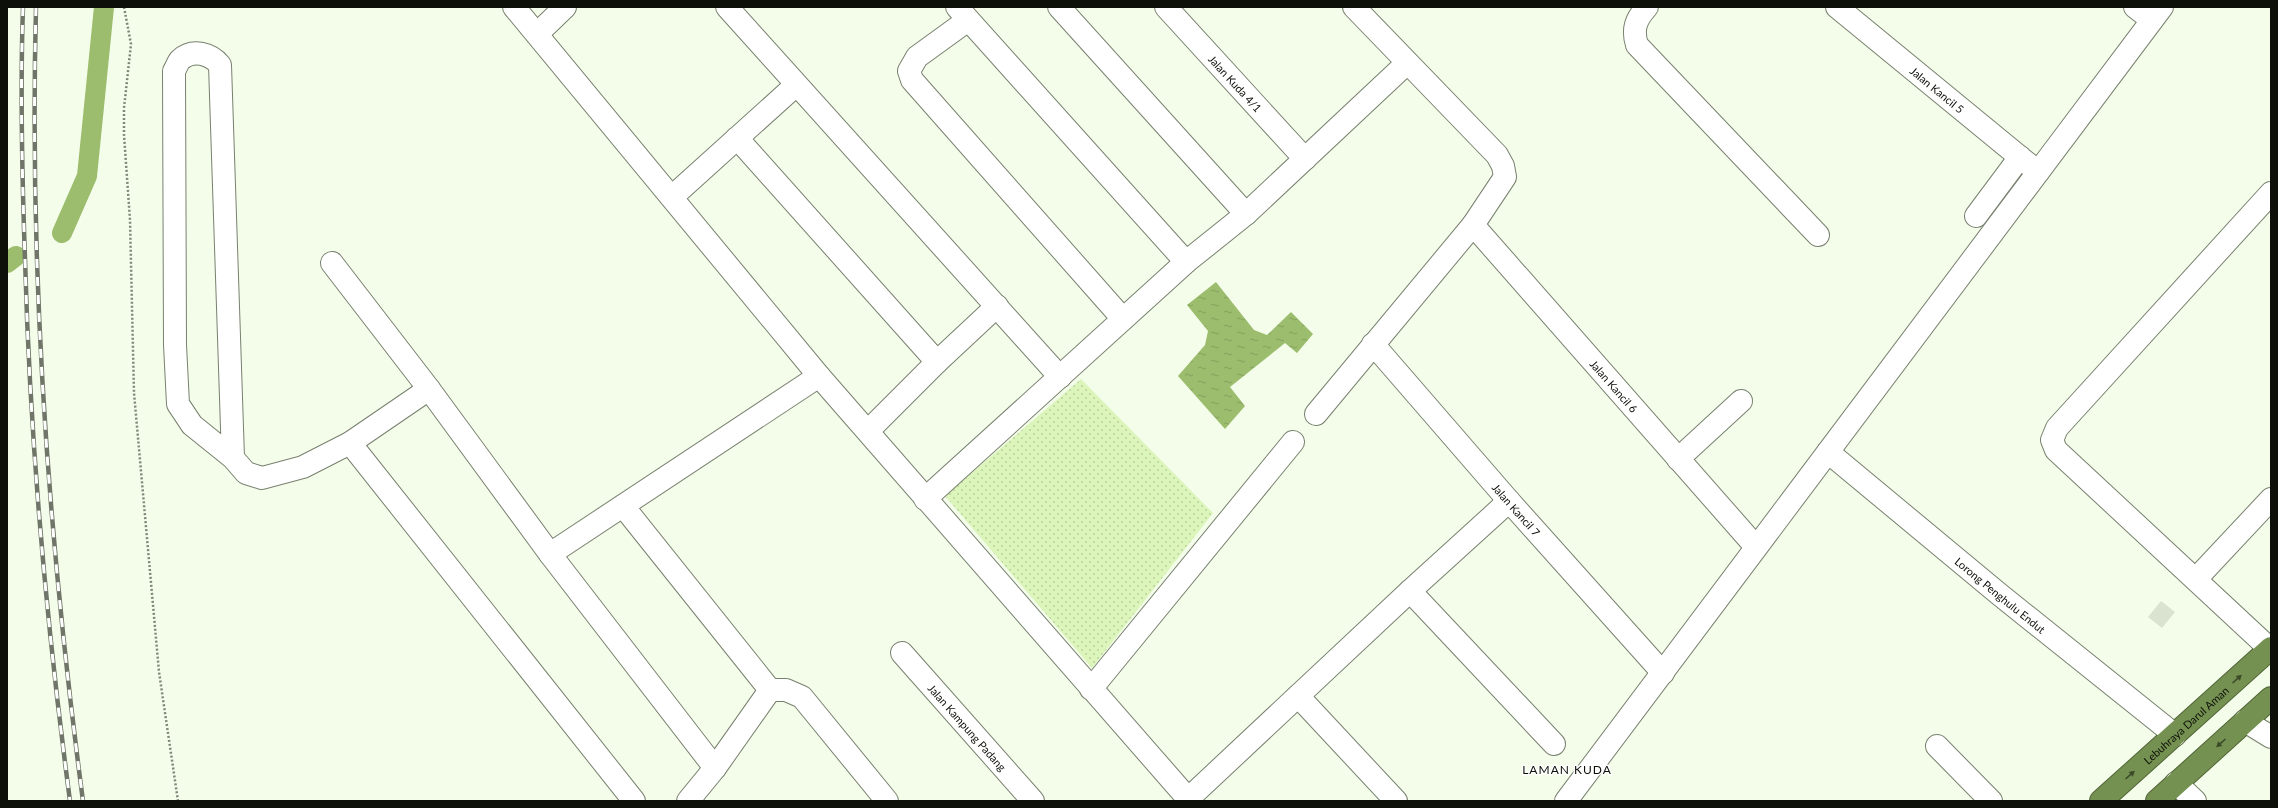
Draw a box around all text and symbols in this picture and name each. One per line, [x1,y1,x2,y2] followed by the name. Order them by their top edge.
[1206,52,1265,114] street label: Jalan Kuda 4/1
[1908,64,1967,115] street label: Jalan Kancil 5
[1588,357,1641,415] street label: Jalan Kancil 6
[1490,480,1543,538] street label: Jalan Kancil 7
[1953,554,2048,635] street label: Lorong Penghulu Endut
[2232,674,2242,683] one-way arrow
[926,681,1010,773] street label: Jalan Kampung Padang
[2141,683,2231,766] street label: Lebuhraya Darul Aman
[2216,738,2226,748] one-way arrow
[1522,762,1612,777] district label: LAMAN KUDA
[2125,770,2135,780] one-way arrow

